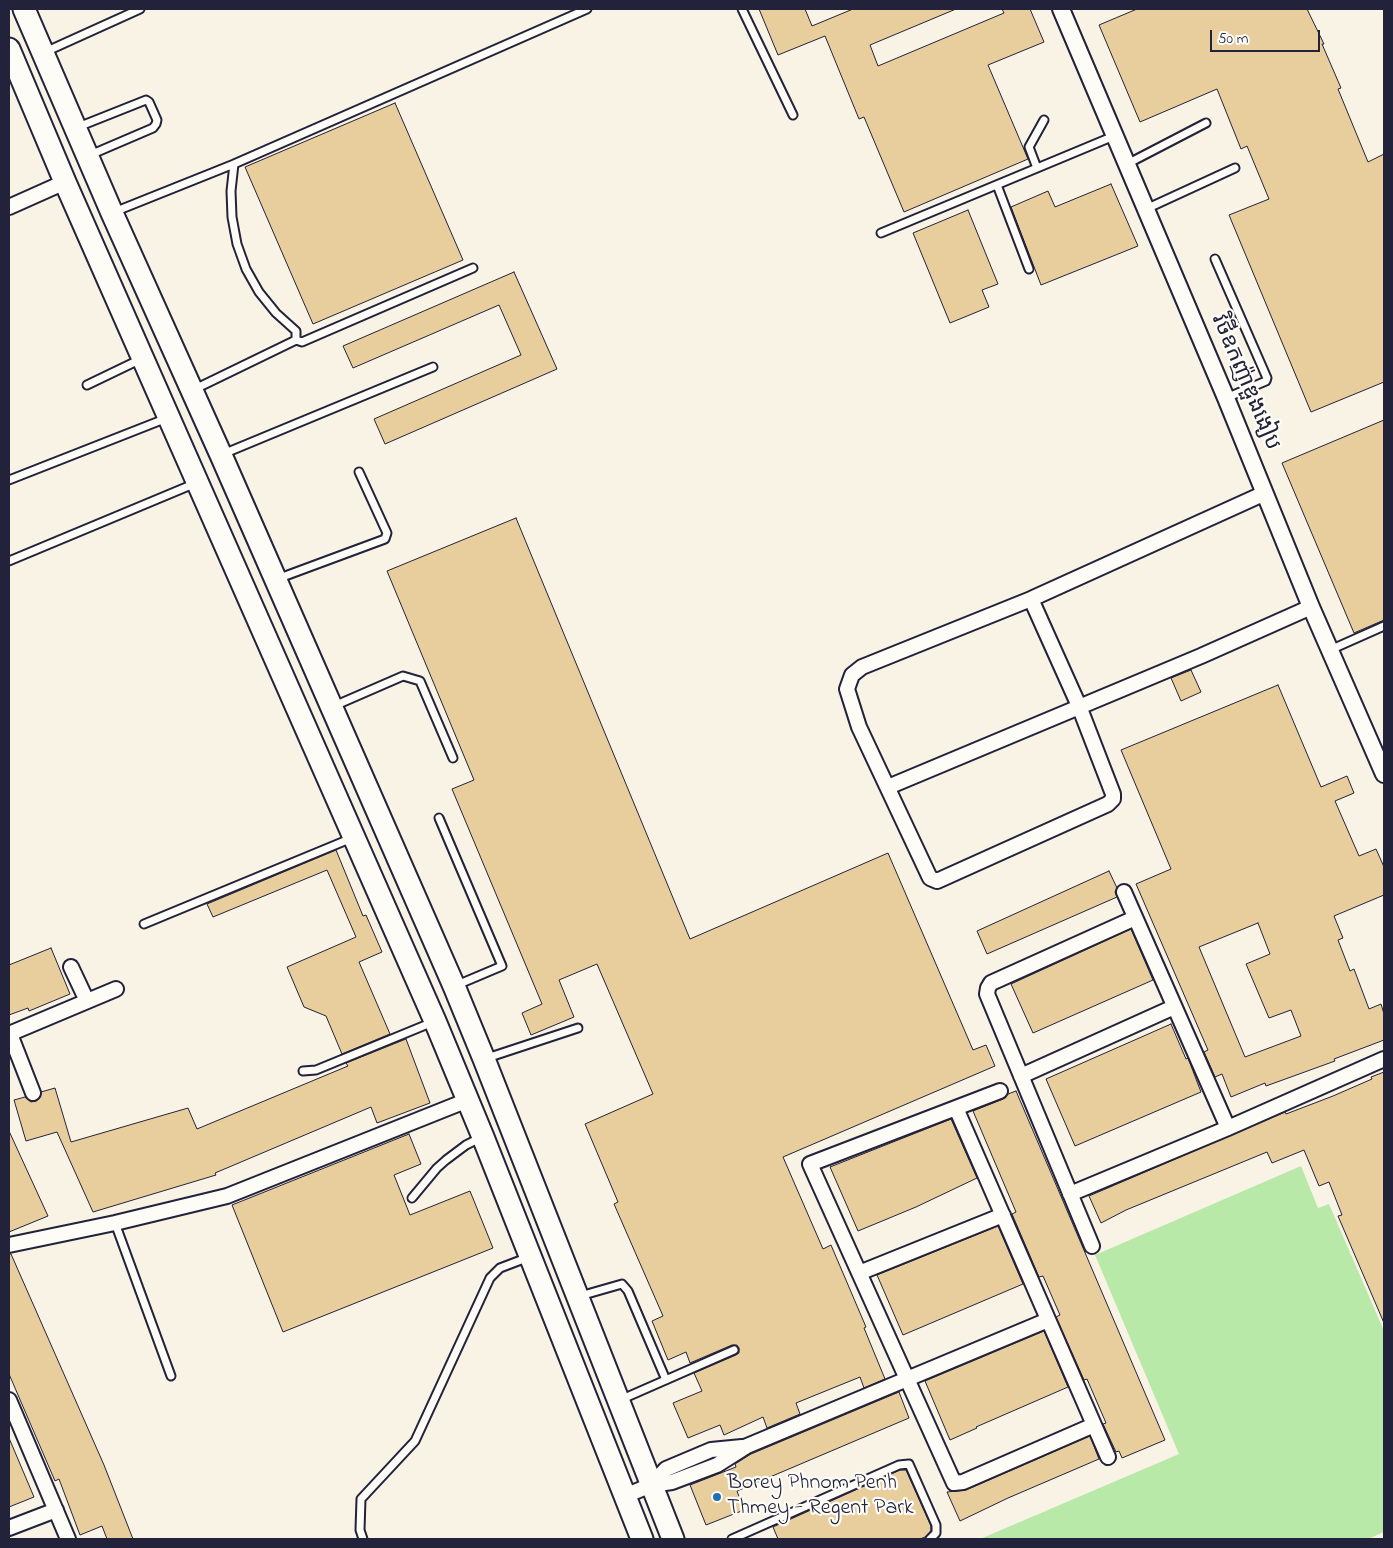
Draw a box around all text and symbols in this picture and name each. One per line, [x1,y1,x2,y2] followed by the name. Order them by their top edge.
[1213,20,1323,52] scale bar
[1218,28,1248,50] text: 50 m
[1204,311,1284,455] street label: វិថីឧកញ៉ាឌួងងៀប
[727,1471,914,1522] place label: Borey Phnom Penh Thmey - Regent Park
[711,1491,723,1503] marker: Borey Phnom Penh Thmey - Regent Park

